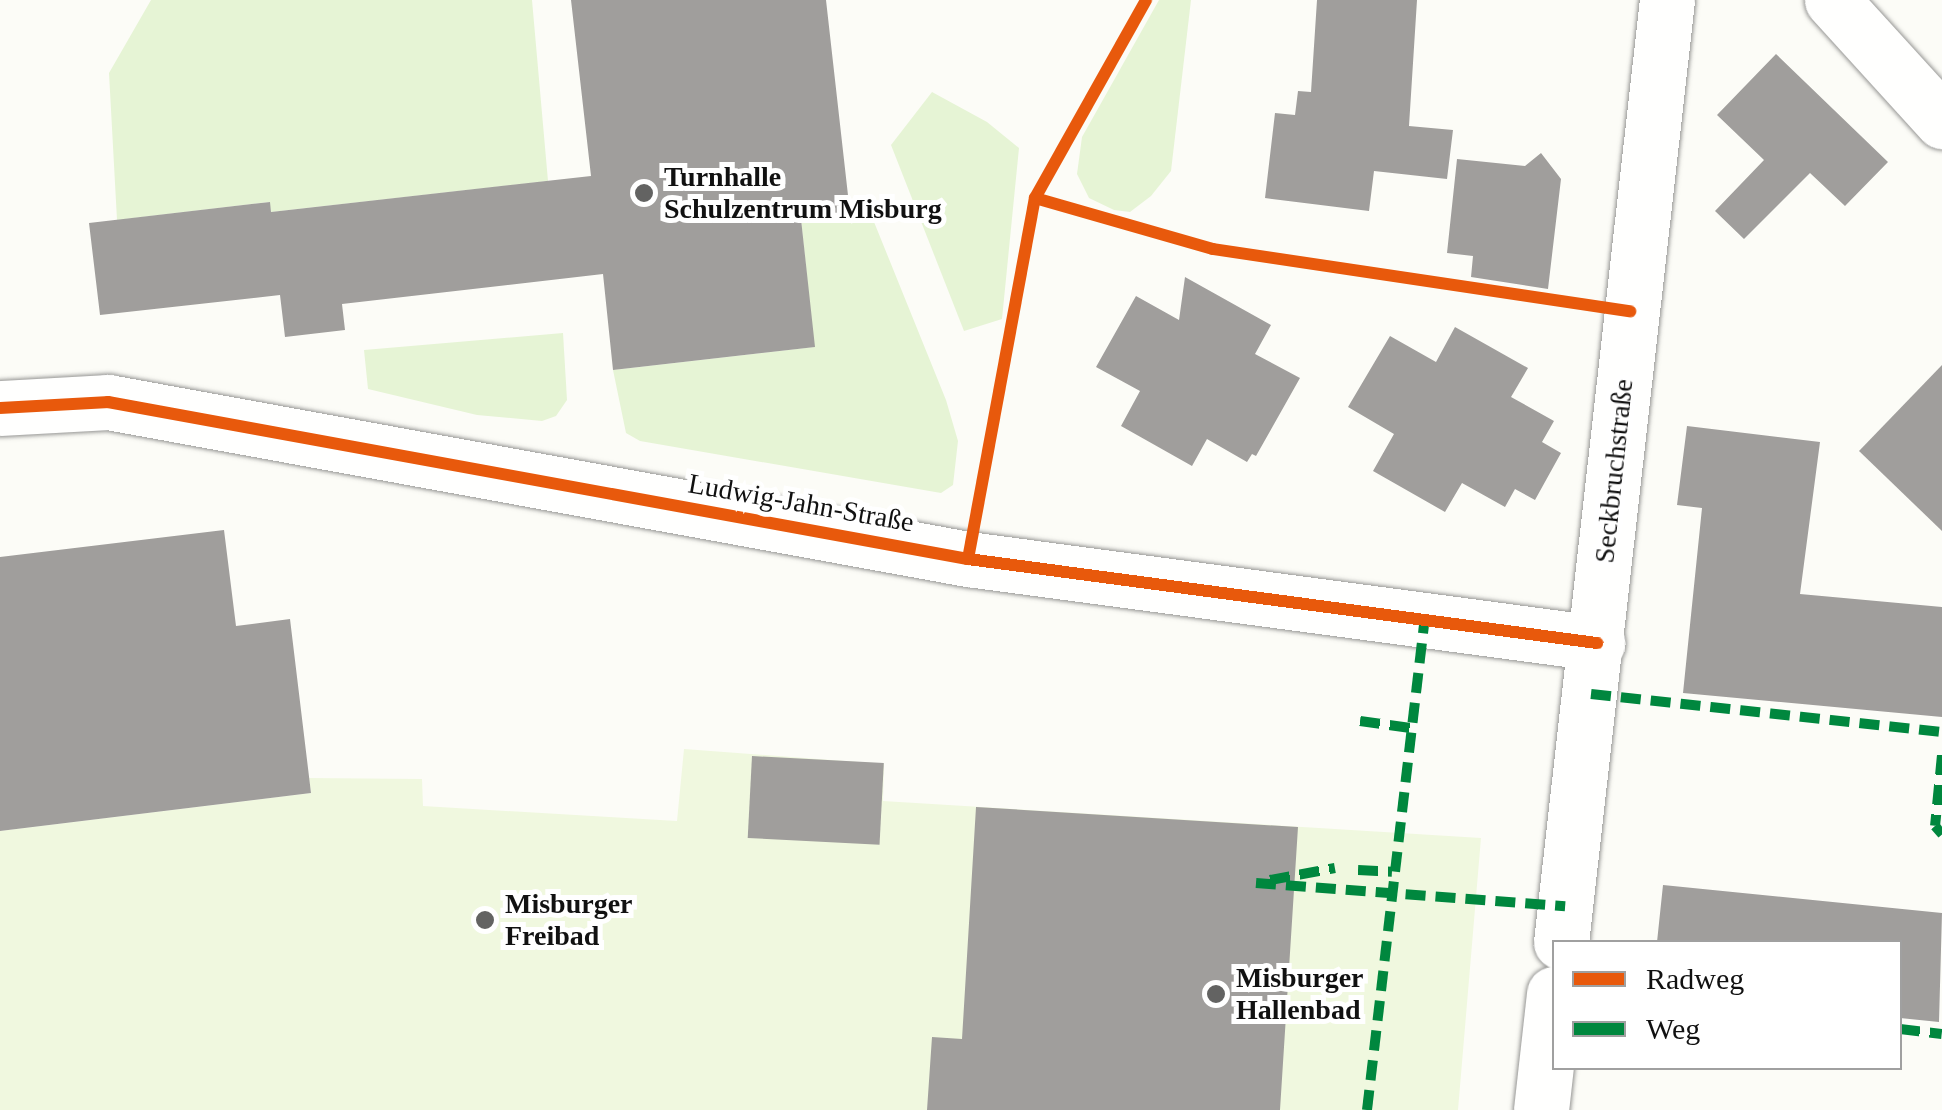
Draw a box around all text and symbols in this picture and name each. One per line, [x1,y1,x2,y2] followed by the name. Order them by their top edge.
[664,160,942,226] place label: Turnhalle Schulzentrum Misburg
[633,182,655,204] marker: Turnhalle Schulzentrum Misburg
[1588,377,1640,565] street label: Seckbruchstraße
[686,467,916,539] street label: Ludwig-Jahn-Straße
[505,887,633,953] place label: Misburger Freibad
[474,909,496,931] marker: Misburger Freibad
[1552,940,1902,1070] legend
[1236,961,1364,1027] place label: Misburger Hallenbad
[1646,962,1744,995] text: Radweg
[1205,983,1227,1005] marker: Misburger Hallenbad
[1646,1012,1700,1045] text: Weg

